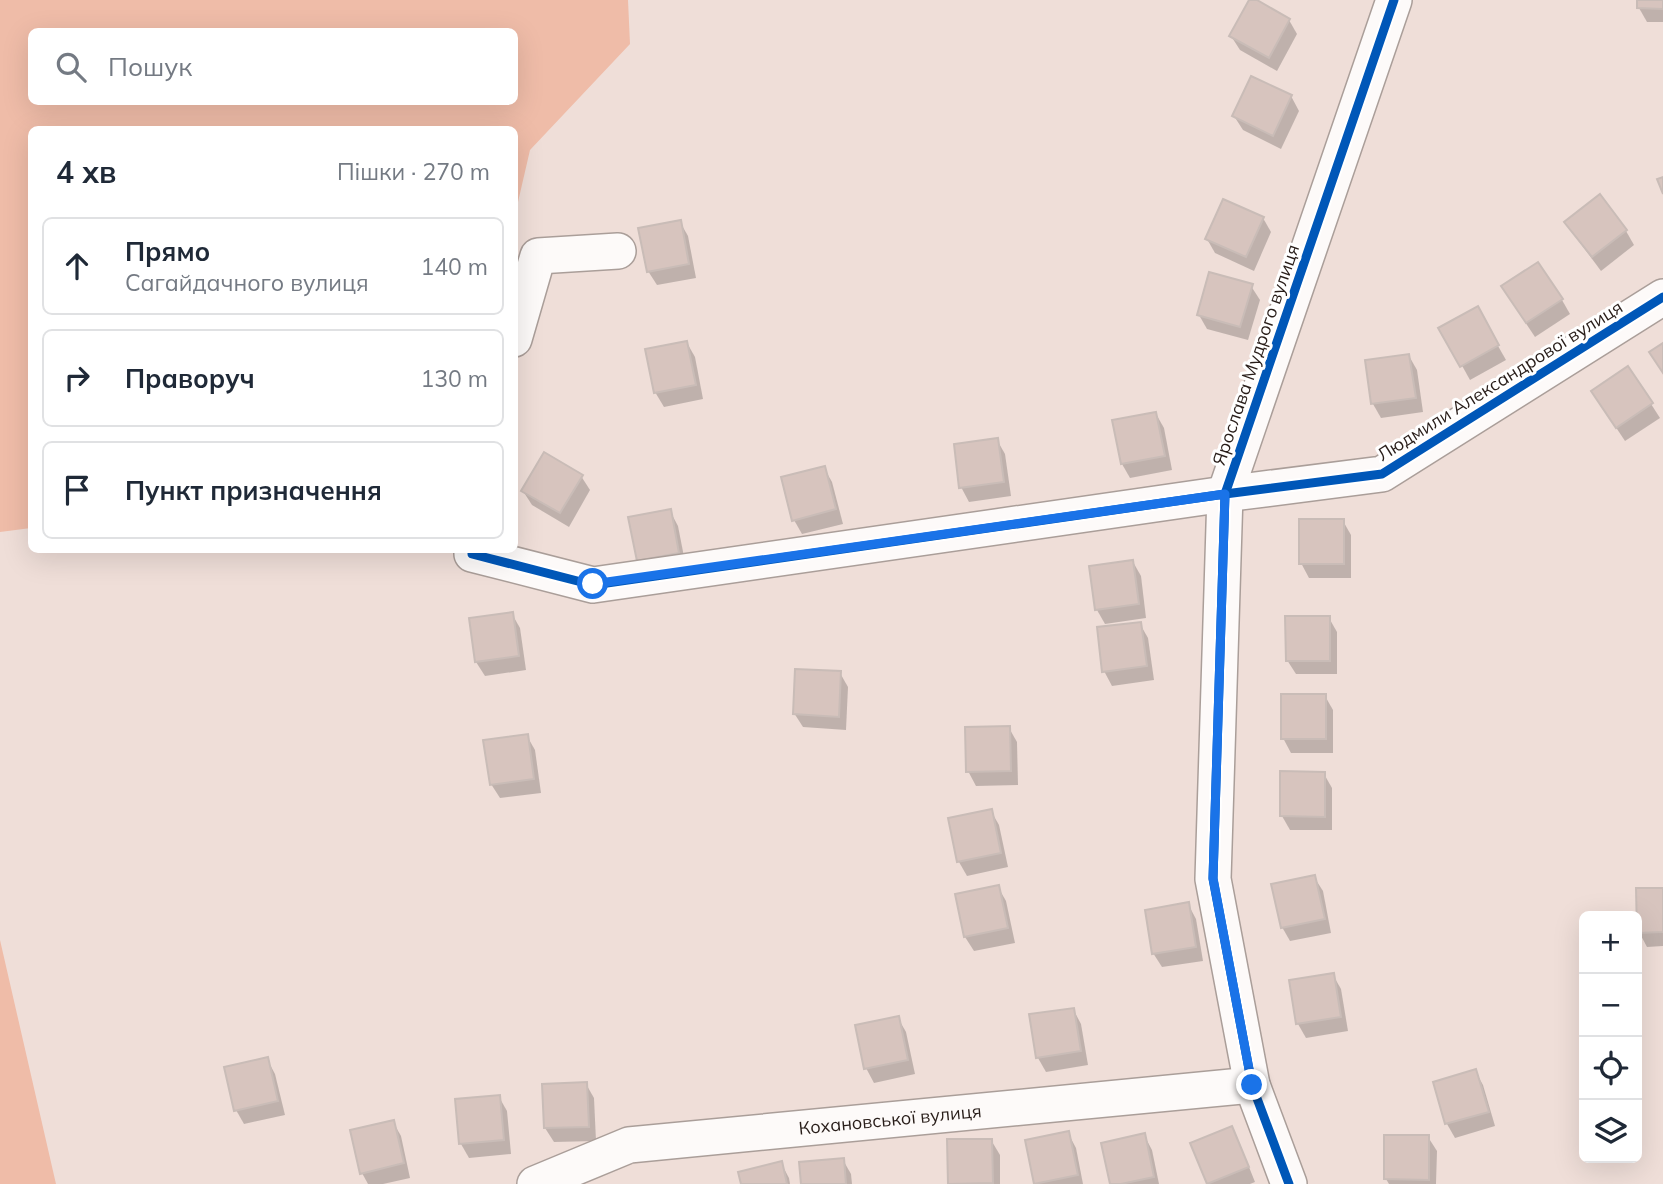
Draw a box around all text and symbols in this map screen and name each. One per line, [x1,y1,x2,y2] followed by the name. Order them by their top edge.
[28,28,518,105] search box
[52,48,90,86] icon: search
[108,50,192,83] text: Пошук
[56,153,116,191] text: 4 хв
[337,157,490,186] text: Пішки · 270 m
[125,235,210,268] text: Прямо
[1207,241,1304,468] street label: Ярослава Мудрого вулиця
[58,247,96,285] icon: ahead
[420,252,488,281] text: 140 m
[125,268,369,297] text: Сагайдачного вулиця
[1373,295,1627,466] street label: Людмили Александрової вулиця
[58,359,96,397] icon: right
[125,362,255,395] text: Праворуч
[420,364,488,393] text: 130 m
[58,471,96,509] icon: arrive
[125,474,382,507] text: Пункт призначення
[577,568,608,599] route start
[1579,911,1642,1163] map controls
[1579,911,1642,974] button: +
[1579,974,1642,1037] button: −
[1579,1037,1642,1100] button: locate
[1236,1069,1267,1100] route end
[797,1099,983,1140] street label: Кохановської вулиця
[1579,1100,1642,1163] button: layers

